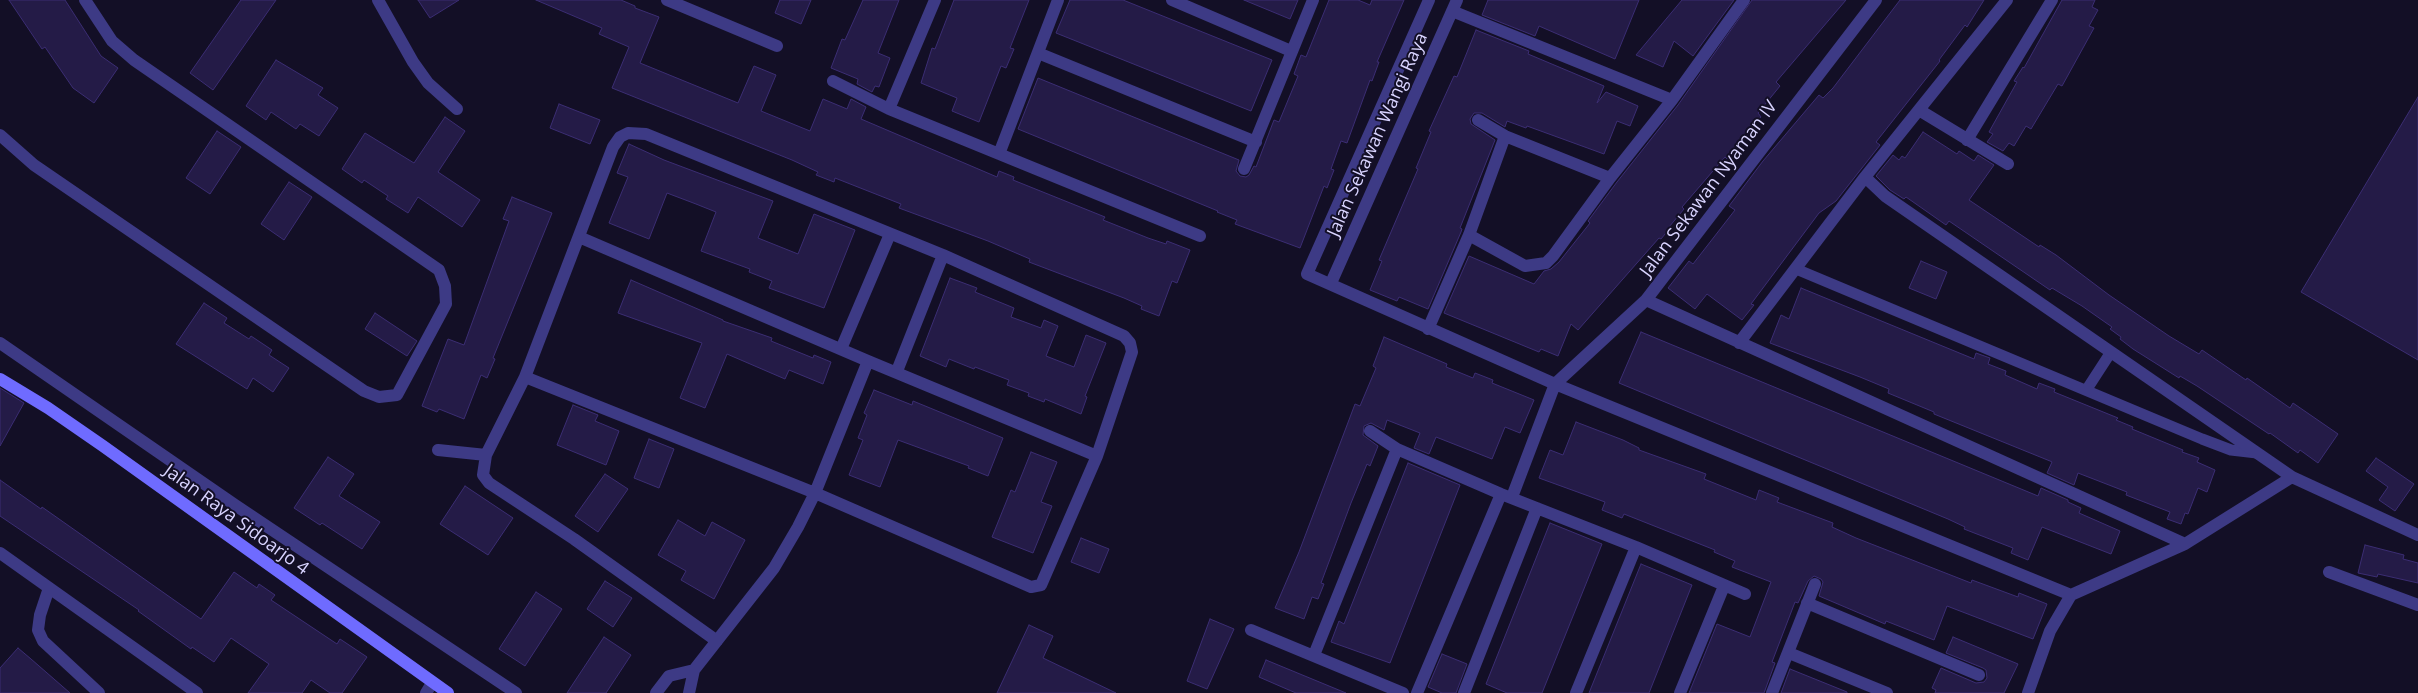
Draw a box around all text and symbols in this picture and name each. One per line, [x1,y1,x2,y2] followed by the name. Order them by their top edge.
[1323,30,1433,240] street label: Jalan Sekawan Wangi Raya
[1636,97,1782,281] street label: Jalan Sekawan Nyaman IV
[159,460,313,580] street label: Jalan Raya Sidoarjo 4

